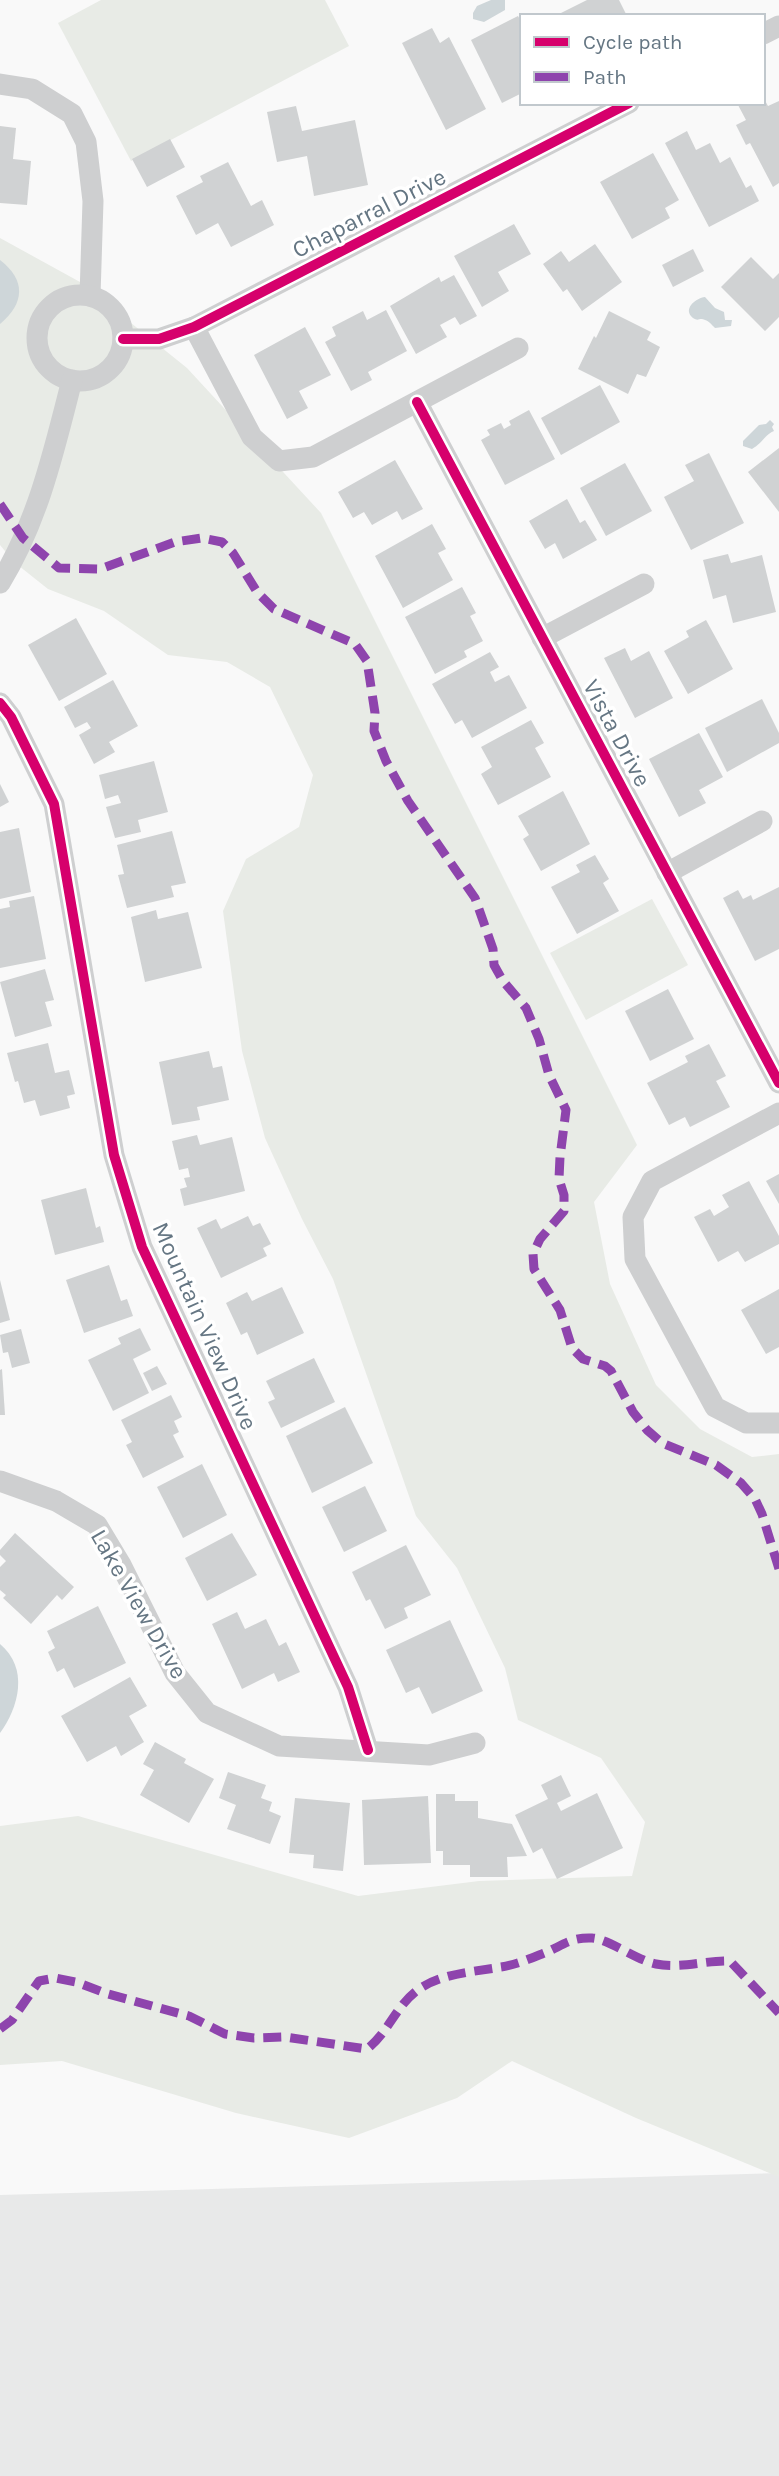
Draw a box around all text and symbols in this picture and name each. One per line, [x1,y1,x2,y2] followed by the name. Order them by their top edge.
[520,14,765,105] legend
[583,30,683,54] text: Cycle path
[583,65,627,89] text: Path
[287,162,451,264] street label: Chaparral Drive
[577,675,657,791] street label: Vista Drive
[147,1218,263,1434] street label: Mountain View Drive
[85,1524,193,1684] street label: Lake View Drive

